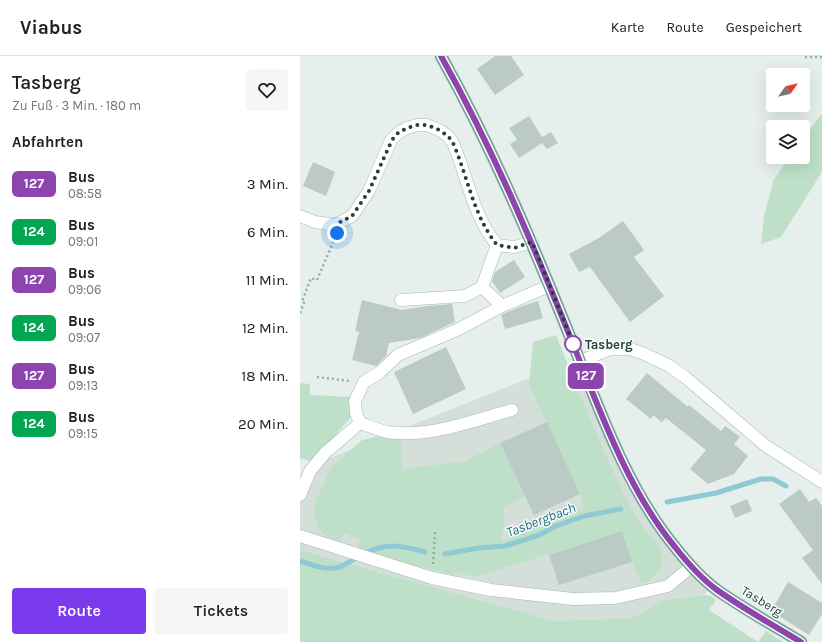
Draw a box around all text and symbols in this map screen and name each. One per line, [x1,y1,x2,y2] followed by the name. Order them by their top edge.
[20,17,82,39] text: Viabus
[611,19,645,36] text: Karte
[667,19,704,36] text: Route
[726,19,802,36] text: Gespeichert
[766,68,810,112] north arrow
[766,68,810,164] map controls
[246,69,288,111] button: heart
[12,72,81,94] text: Tasberg
[12,98,141,113] text: Zu Fuß · 3 Min. · 180 m
[766,120,810,164] button: layers
[12,133,83,151] text: Abfahrten
[68,168,95,186] text: Bus
[24,175,44,192] text: 127
[247,175,288,193] text: 3 Min.
[68,186,102,201] text: 08:58
[68,216,95,234] text: Bus
[23,223,45,240] text: 124
[247,223,288,241] text: 6 Min.
[327,223,347,243] your location
[68,234,98,249] text: 09:01
[68,264,95,282] text: Bus
[24,271,44,288] text: 127
[246,271,288,289] text: 11 Min.
[68,282,101,297] text: 09:06
[68,312,95,330] text: Bus
[23,319,45,336] text: 124
[242,319,288,337] text: 12 Min.
[68,330,100,345] text: 09:07
[564,335,582,353] marker: Tasberg
[585,337,633,352] place label: Tasberg
[68,360,95,378] text: Bus
[563,363,609,389] line badge: 127
[24,367,44,384] text: 127
[241,367,288,385] text: 18 Min.
[576,367,596,384] text: 127
[68,378,98,393] text: 09:13
[68,408,95,426] text: Bus
[23,415,45,432] text: 124
[238,415,288,433] text: 20 Min.
[68,426,98,441] text: 09:15
[504,499,578,541] water label: Tasbergbach
[739,583,786,620] street label: Tasberg
[12,588,146,634] button: Route
[154,588,288,634] button: Tickets

